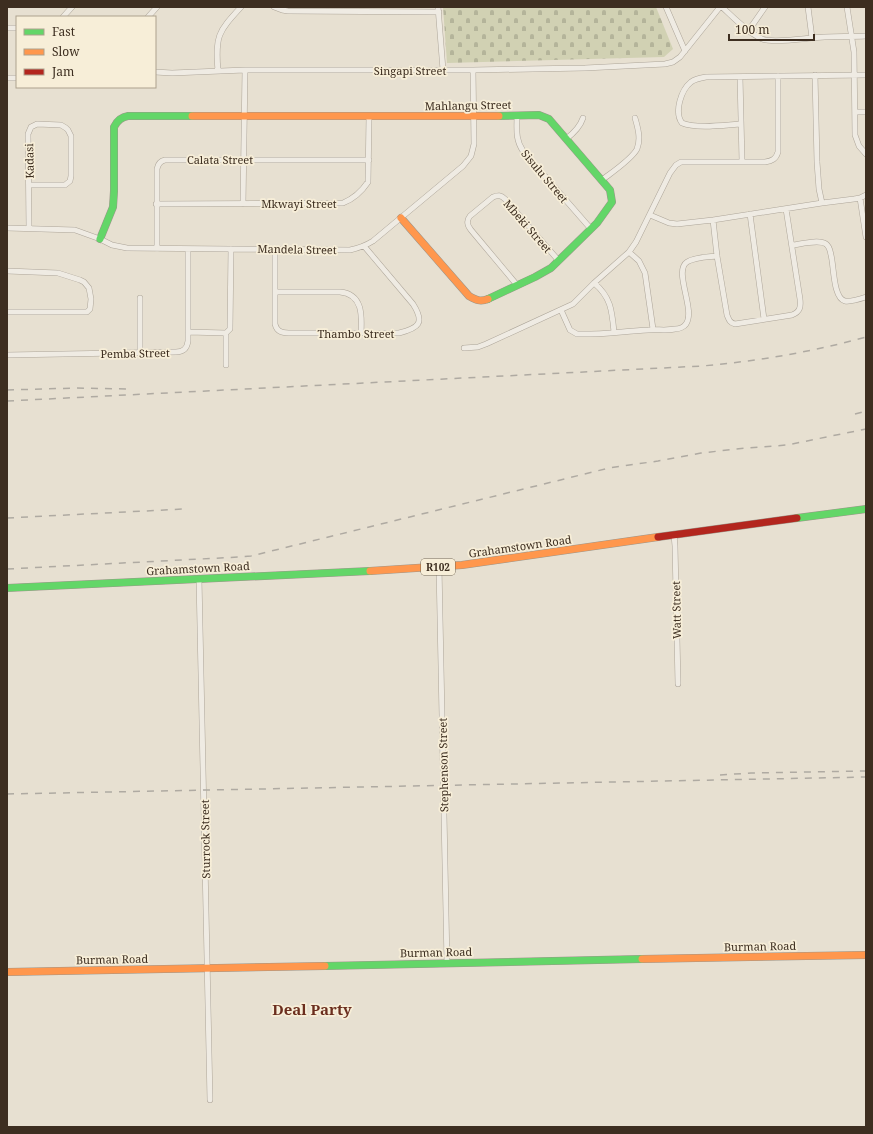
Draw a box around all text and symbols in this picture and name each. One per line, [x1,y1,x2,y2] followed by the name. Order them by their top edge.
[16,16,156,88] legend
[729,16,814,42] scale bar
[735,21,770,38] text: 100 m
[52,23,75,40] text: Fast
[52,43,80,60] text: Slow
[51,63,74,80] text: Jam
[374,63,446,78] street label: Singapi Street
[425,97,512,113] street label: Mahlangu Street
[21,143,37,179] street label: Kadasi
[518,146,572,206] street label: Sisulu Street
[187,152,253,167] street label: Calata Street
[261,196,337,211] street label: Mkwayi Street
[501,196,556,256] street label: Mbeki Street
[257,241,337,257] street label: Mandela Street
[318,326,395,341] street label: Thambo Street
[100,345,170,361] street label: Pemba Street
[468,531,573,561] street label: Grahamstown Road
[146,558,250,578] street label: Grahamstown Road
[421,559,455,575] road number: R102
[668,581,684,639] street label: Watt Street
[435,718,451,812] street label: Stephenson Street
[197,799,213,879] street label: Sturrock Street
[724,938,797,954] street label: Burman Road
[400,944,473,960] street label: Burman Road
[76,951,149,967] street label: Burman Road
[272,999,352,1019] district label: Deal Party

